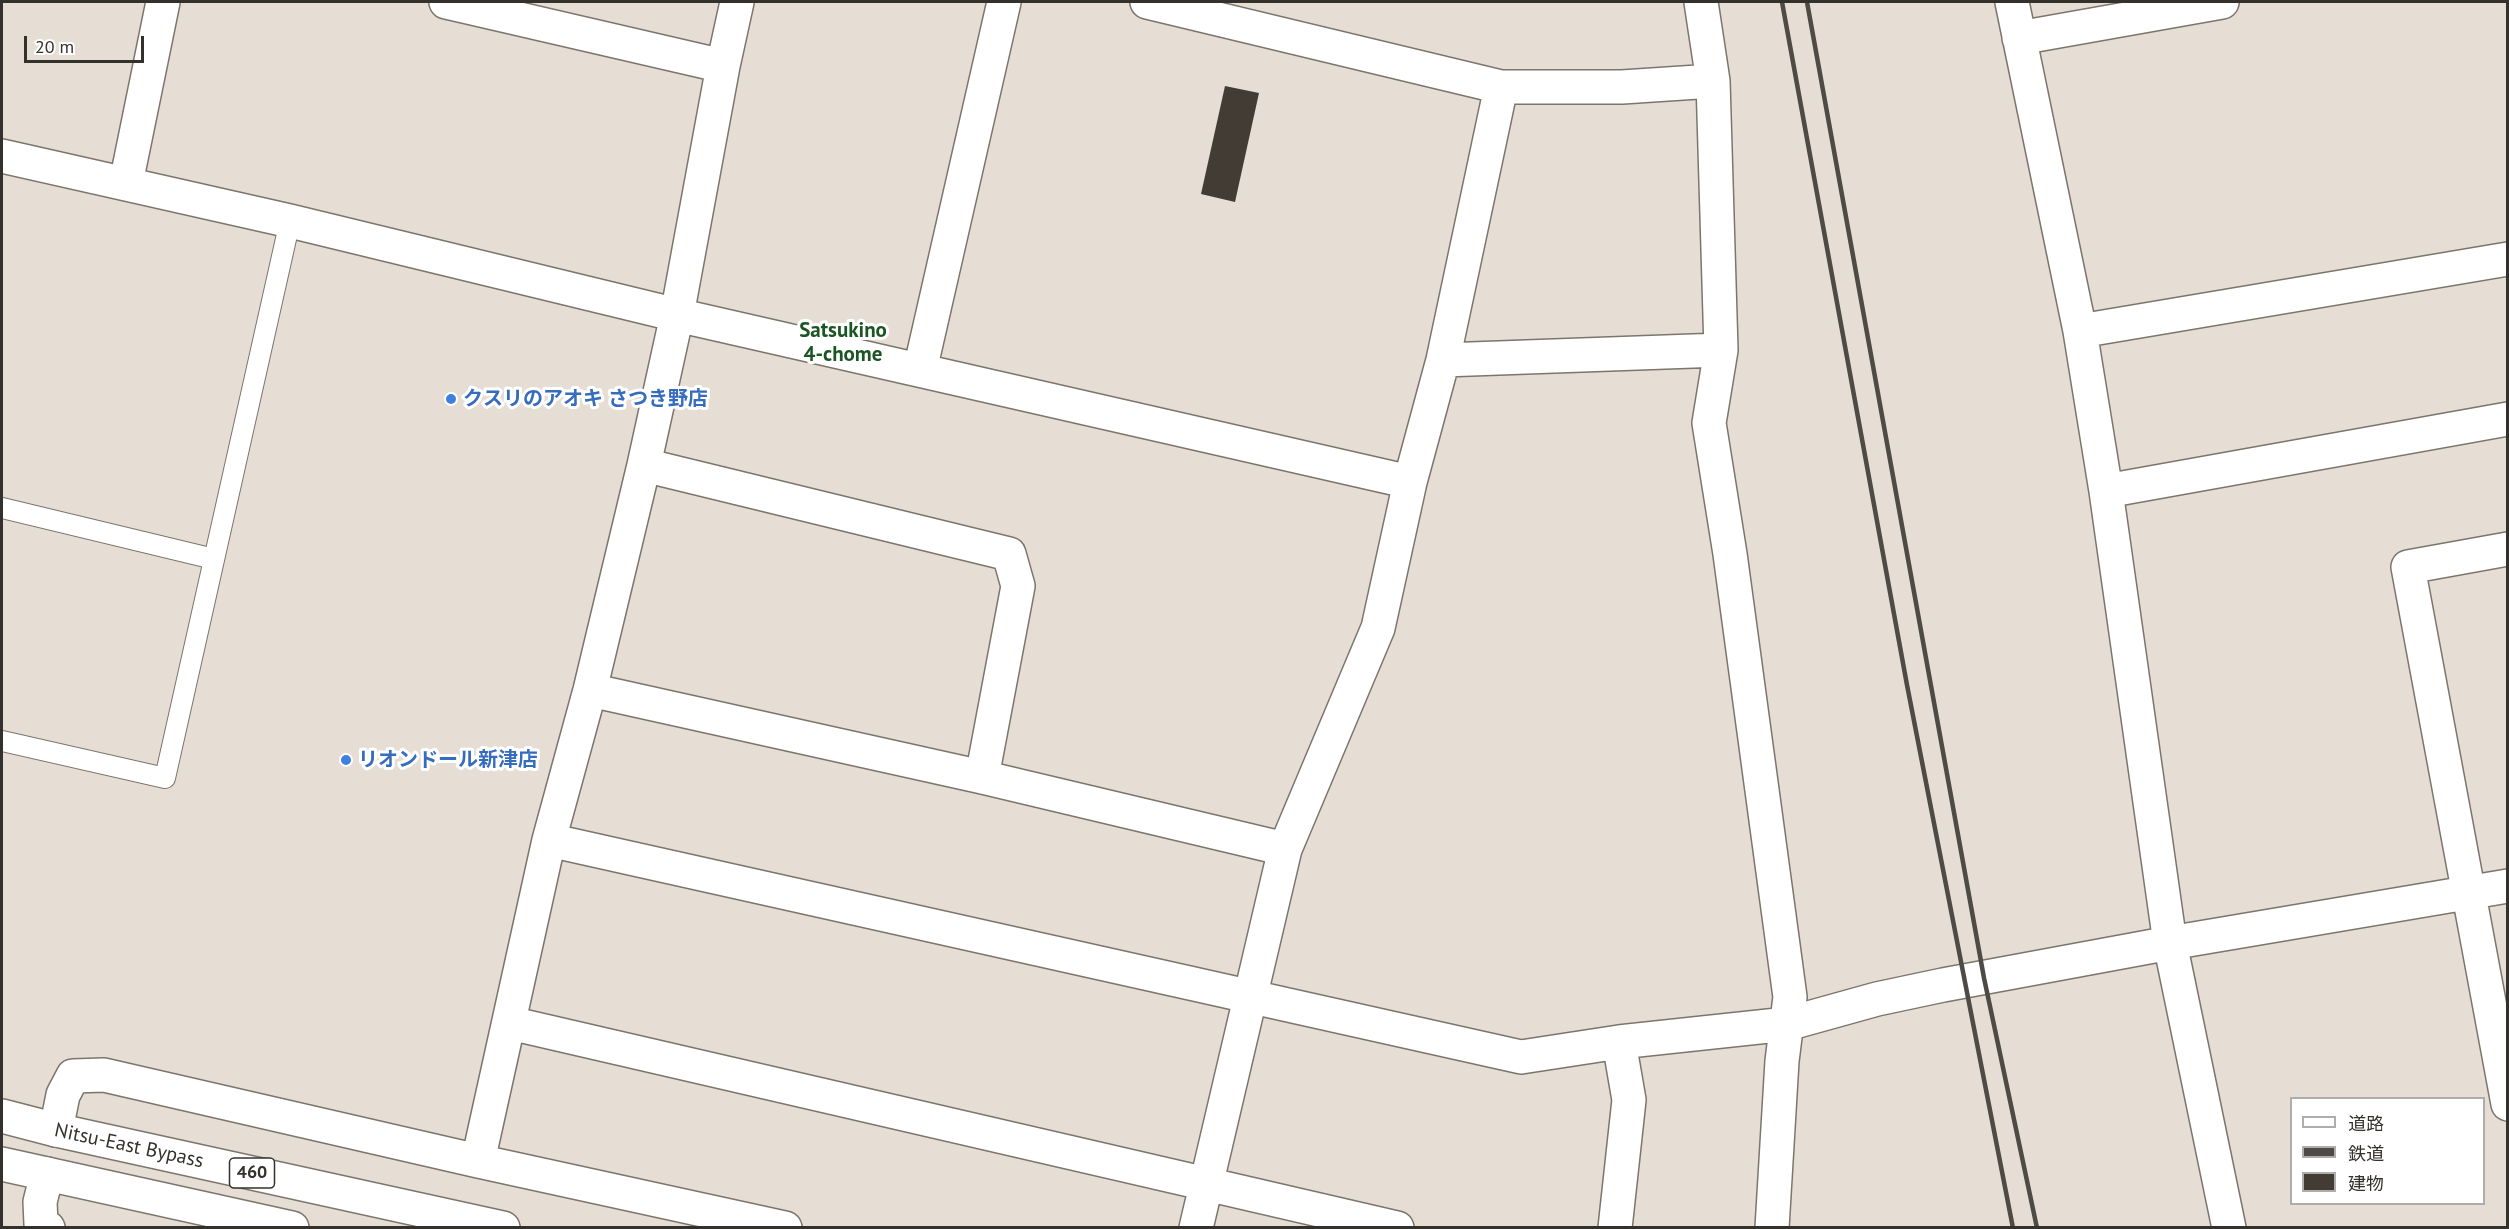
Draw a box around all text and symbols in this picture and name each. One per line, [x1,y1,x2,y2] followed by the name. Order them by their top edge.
[27,24,147,62] scale bar
[35,35,74,58] text: 20 m
[799,318,887,368] district label: Satsukino 4-chome
[463,387,708,411] place label: クスリのアオキ さつき野店
[444,392,458,406] marker: クスリのアオキ さつき野店
[358,748,538,772] place label: リオンドール新津店
[339,753,353,767] marker: リオンドール新津店
[2290,1097,2485,1205] legend
[2348,1112,2384,1135] text: 道路
[52,1118,206,1174] street label: Nitsu-East Bypass
[2348,1142,2384,1165] text: 鉄道
[230,1158,274,1188] road number: 460
[2348,1172,2384,1195] text: 建物

